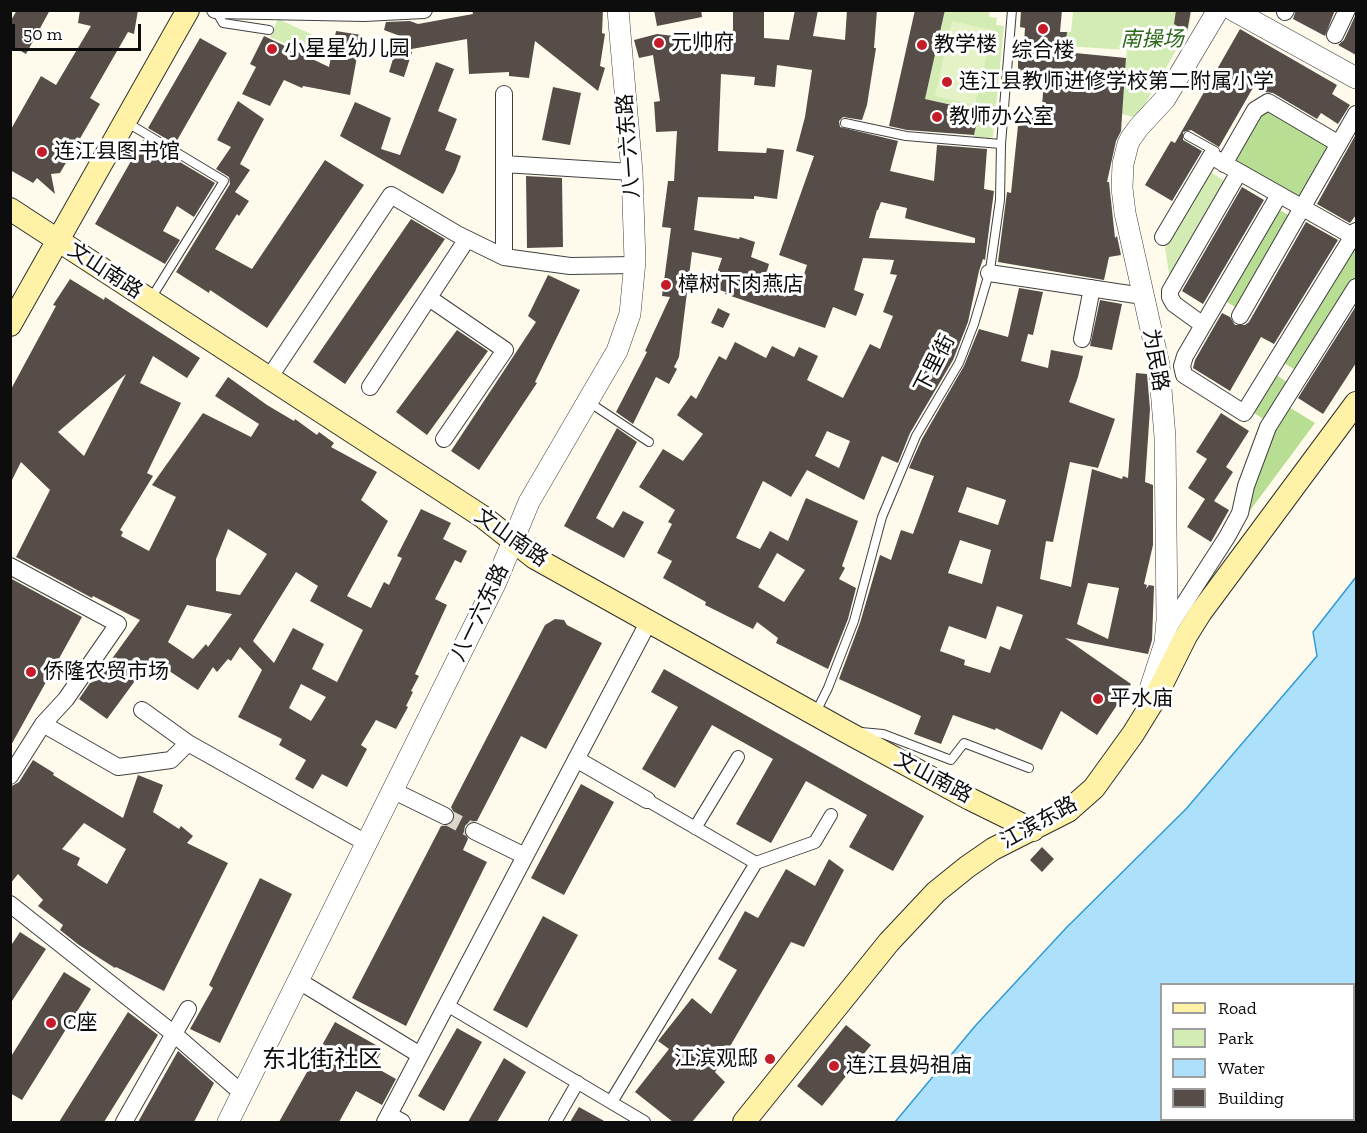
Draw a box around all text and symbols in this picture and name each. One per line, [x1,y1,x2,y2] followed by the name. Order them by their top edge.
[15,12,144,50] scale bar
[1036,22,1050,36] marker: 综合楼
[23,23,62,45] text: 50 m
[1121,27,1183,53] park label: 南操场
[671,30,734,56] place label: 元帅府
[934,32,997,58] place label: 教学楼
[284,36,410,62] place label: 小星星幼儿园
[652,36,666,50] marker: 元帅府
[915,38,929,52] marker: 教学楼
[1012,38,1074,64] place label: 综合楼
[265,42,279,56] marker: 小星星幼儿园
[959,69,1274,95] place label: 连江县教师进修学校第二附属小学
[940,75,954,89] marker: 连江县教师进修学校第二附属小学
[613,93,645,199] street label: 八一六东路
[949,104,1054,130] place label: 教师办公室
[930,110,944,124] marker: 教师办公室
[54,139,180,165] place label: 连江县图书馆
[35,145,49,159] marker: 连江县图书馆
[63,238,147,304] street label: 文山南路
[678,272,804,298] place label: 樟树下肉燕店
[659,278,673,292] marker: 樟树下肉燕店
[1137,327,1173,393] street label: 为民路
[909,330,961,398] street label: 下里街
[469,504,553,572] street label: 文山南路
[446,560,514,666] street label: 八一六东路
[43,659,169,685] place label: 侨隆农贸市场
[24,665,38,679] marker: 侨隆农贸市场
[1110,686,1173,712] place label: 平水庙
[1091,692,1105,706] marker: 平水庙
[890,747,976,809] street label: 文山南路
[996,792,1082,854] street label: 江滨东路
[1160,983,1355,1121] legend
[1218,997,1257,1019] text: Road
[63,1010,98,1036] place label: C座
[44,1016,58,1030] marker: C座
[1218,1027,1254,1049] text: Park
[262,1046,382,1074] district label: 东北街社区
[674,1046,758,1072] place label: 江滨观邸
[763,1052,777,1066] marker: 江滨观邸
[846,1053,972,1079] place label: 连江县妈祖庙
[1218,1057,1265,1079] text: Water
[827,1059,841,1073] marker: 连江县妈祖庙
[1218,1087,1284,1109] text: Building

